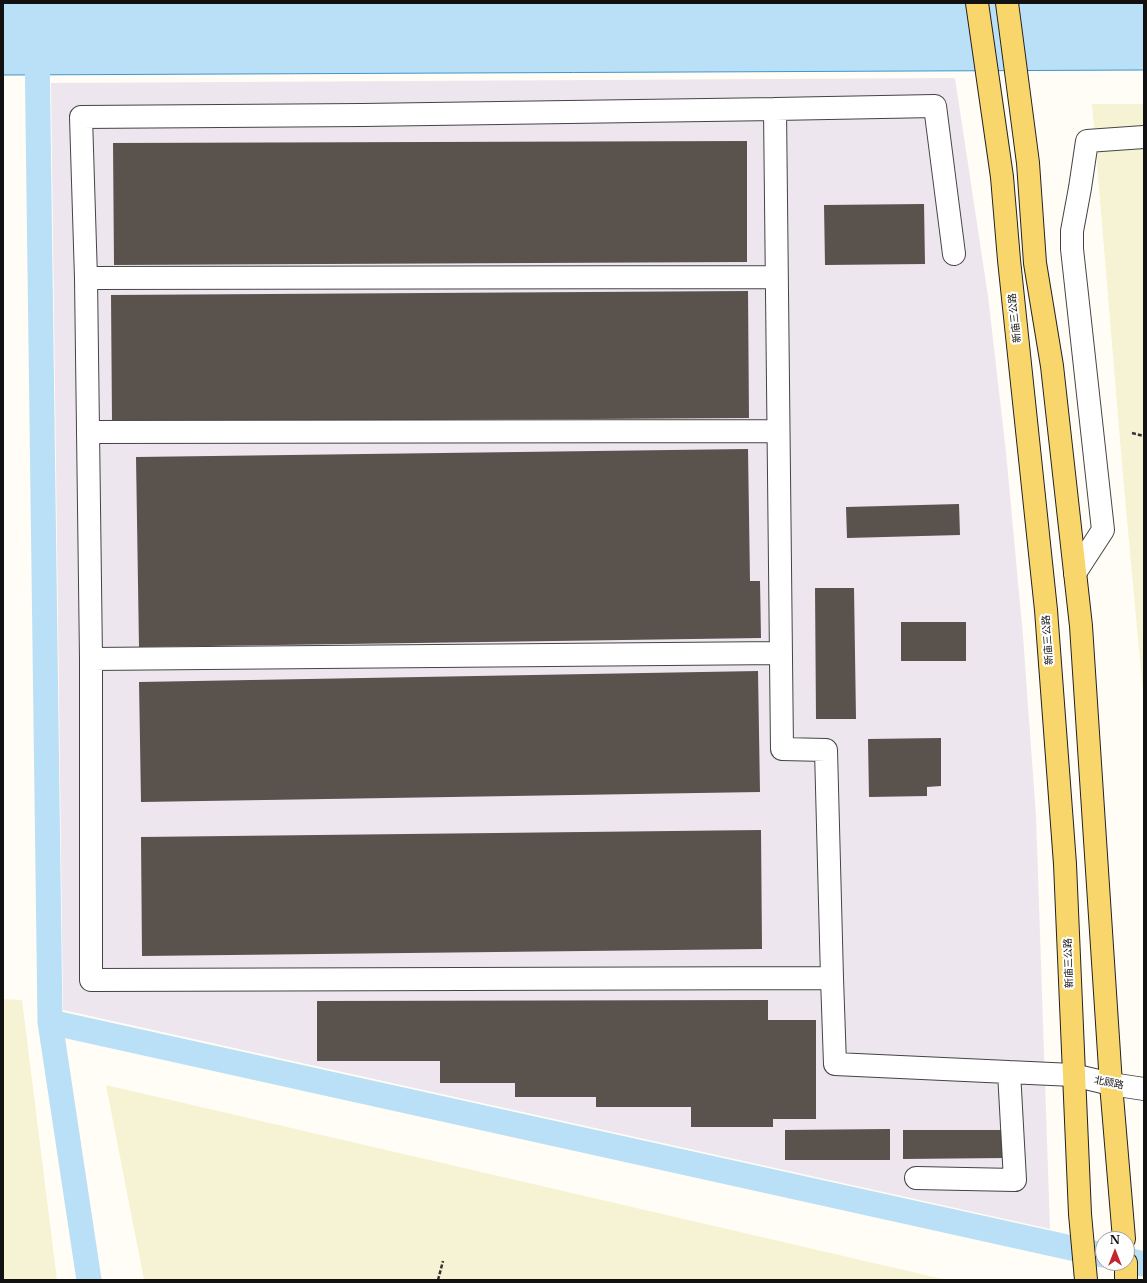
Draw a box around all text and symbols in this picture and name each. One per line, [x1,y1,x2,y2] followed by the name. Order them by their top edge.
[1006,293,1024,343] street label: 新庙三公路
[1040,615,1056,665] street label: 新庙三公路
[1062,938,1076,988] street label: 新庙三公路
[1093,1074,1125,1092] street label: 北顾路
[1095,1231,1135,1271] north arrow
[1110,1233,1120,1247] text: N

